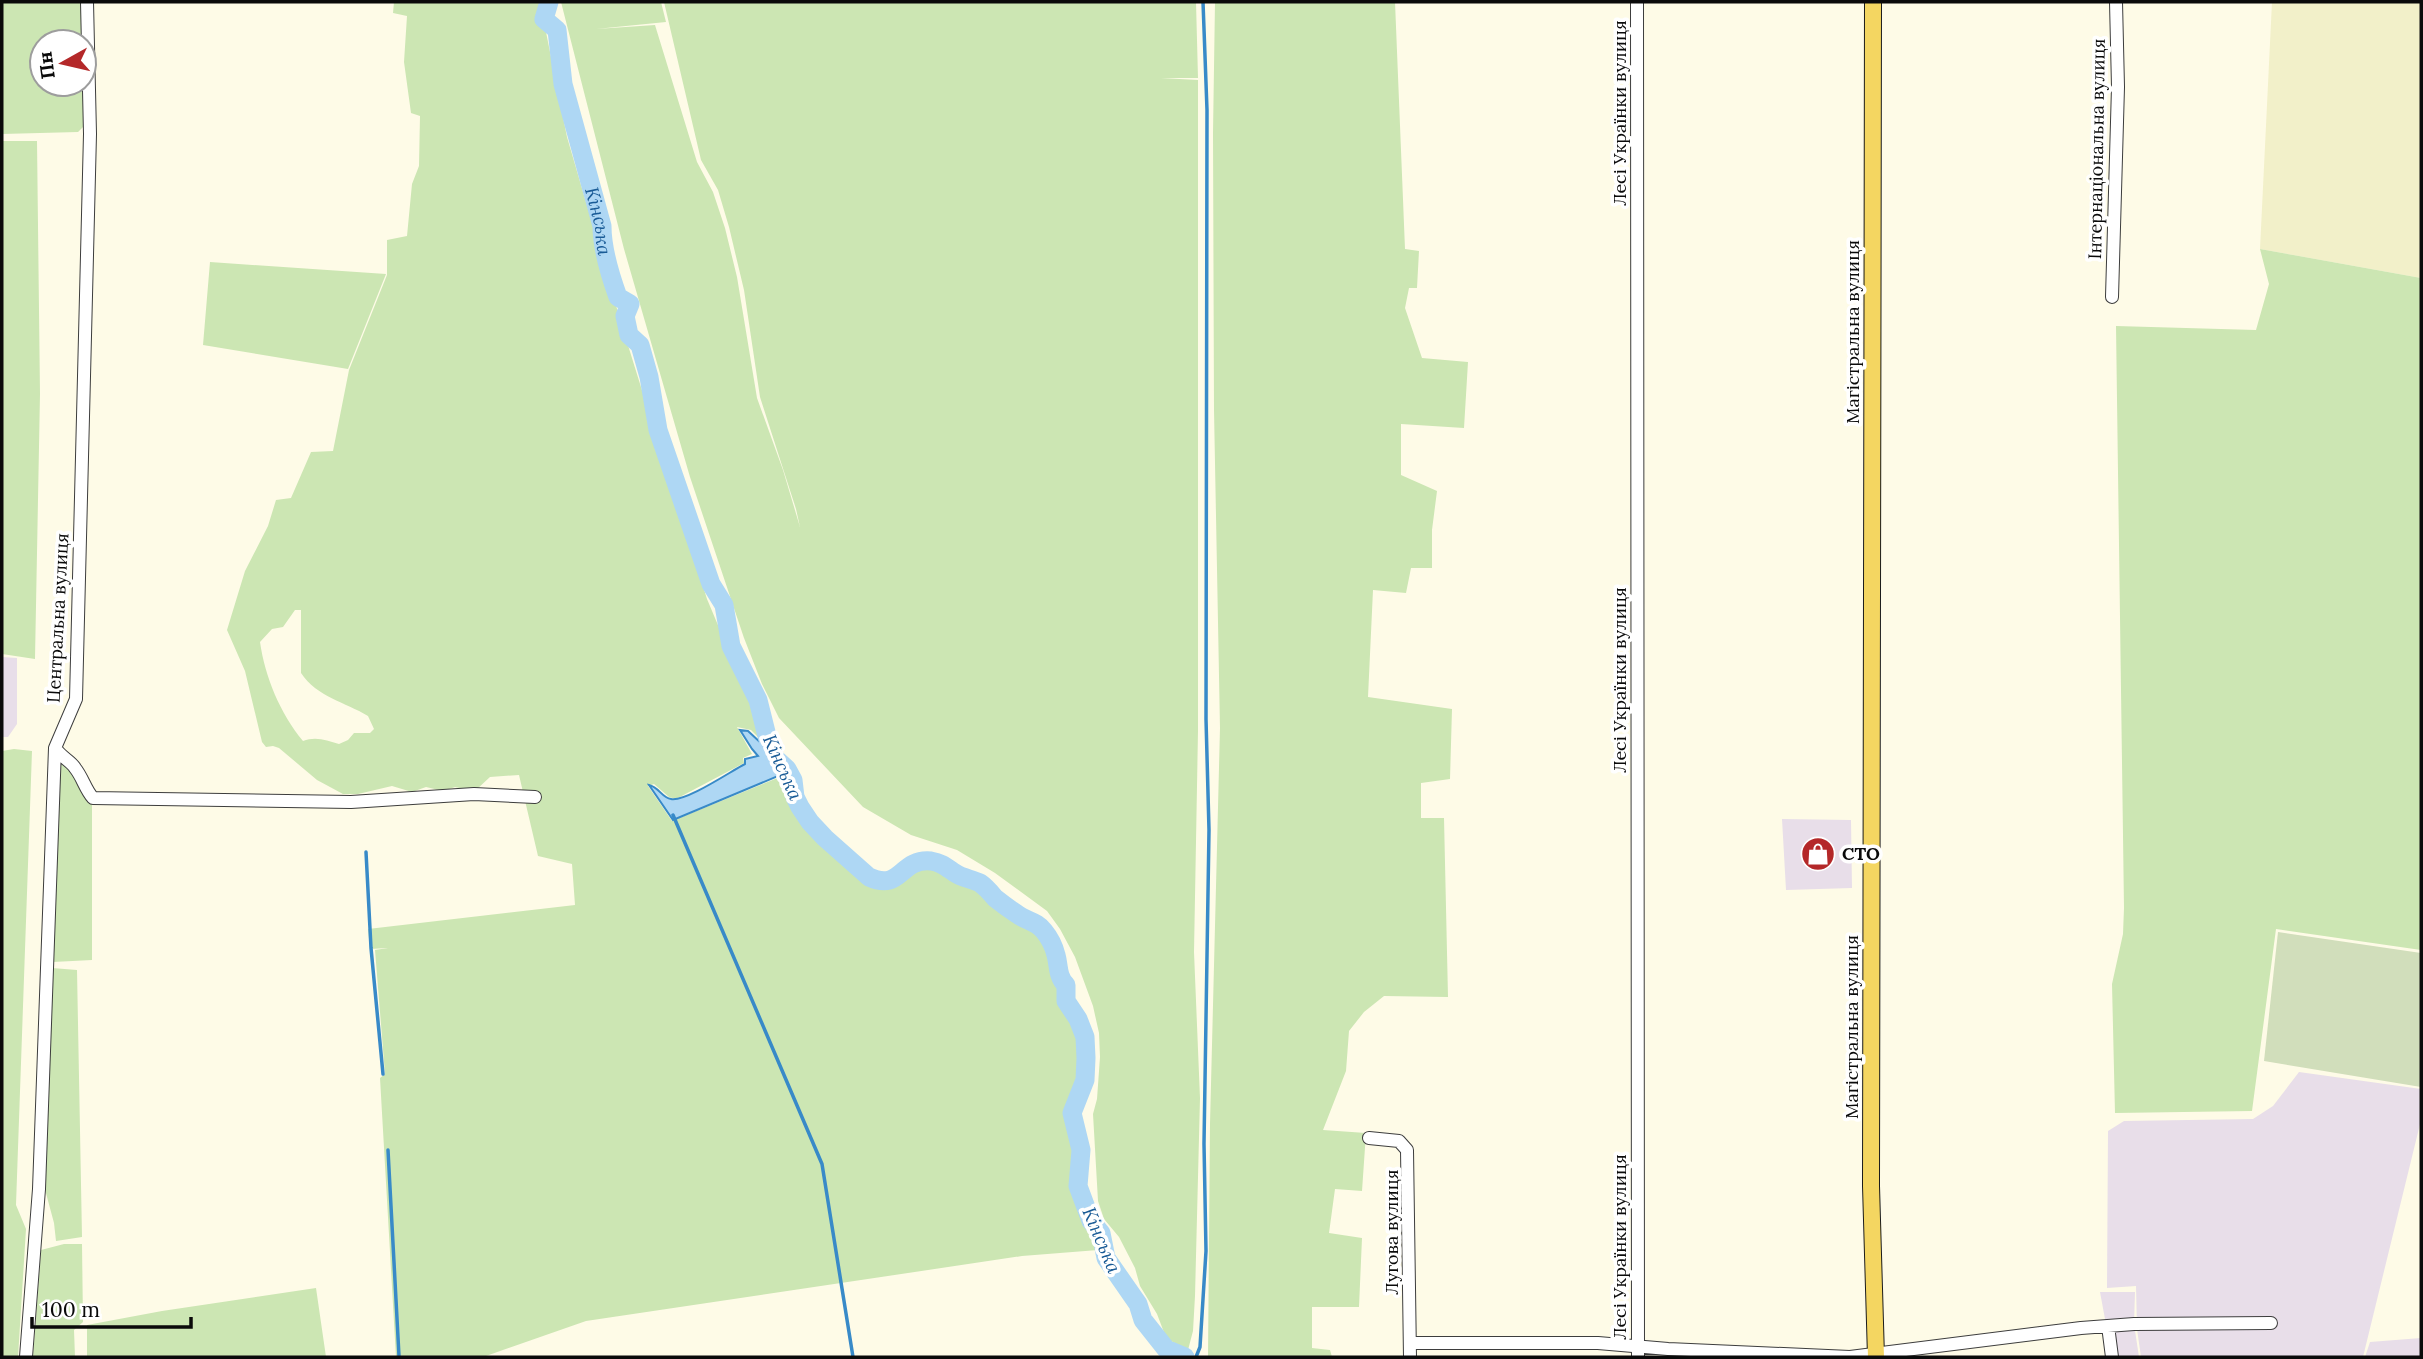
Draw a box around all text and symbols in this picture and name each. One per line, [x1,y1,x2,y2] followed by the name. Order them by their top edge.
[1608,20,1631,206] street label: Лесі Українки вулиця
[28,28,98,98] north arrow
[2083,38,2110,260] street label: Інтернаціональна вулиця
[32,50,60,81] text: Пн
[580,184,617,258] water label: Кінська
[1841,240,1864,424] street label: Магістральна вулиця
[42,532,73,703] street label: Центральна вулиця
[1608,587,1631,773] street label: Лесі Українки вулиця
[758,730,808,804] water label: Кінська
[1799,835,1837,873] shop icon: СТО
[1842,842,1880,865] place label: СТО
[1840,935,1863,1119] street label: Магістральна вулиця
[1608,1154,1631,1340] street label: Лесі Українки вулиця
[1380,1169,1403,1295] street label: Лугова вулиця
[1077,1203,1127,1277] water label: Кінська
[32,1286,191,1330] scale bar
[42,1296,100,1323] text: 100 m

